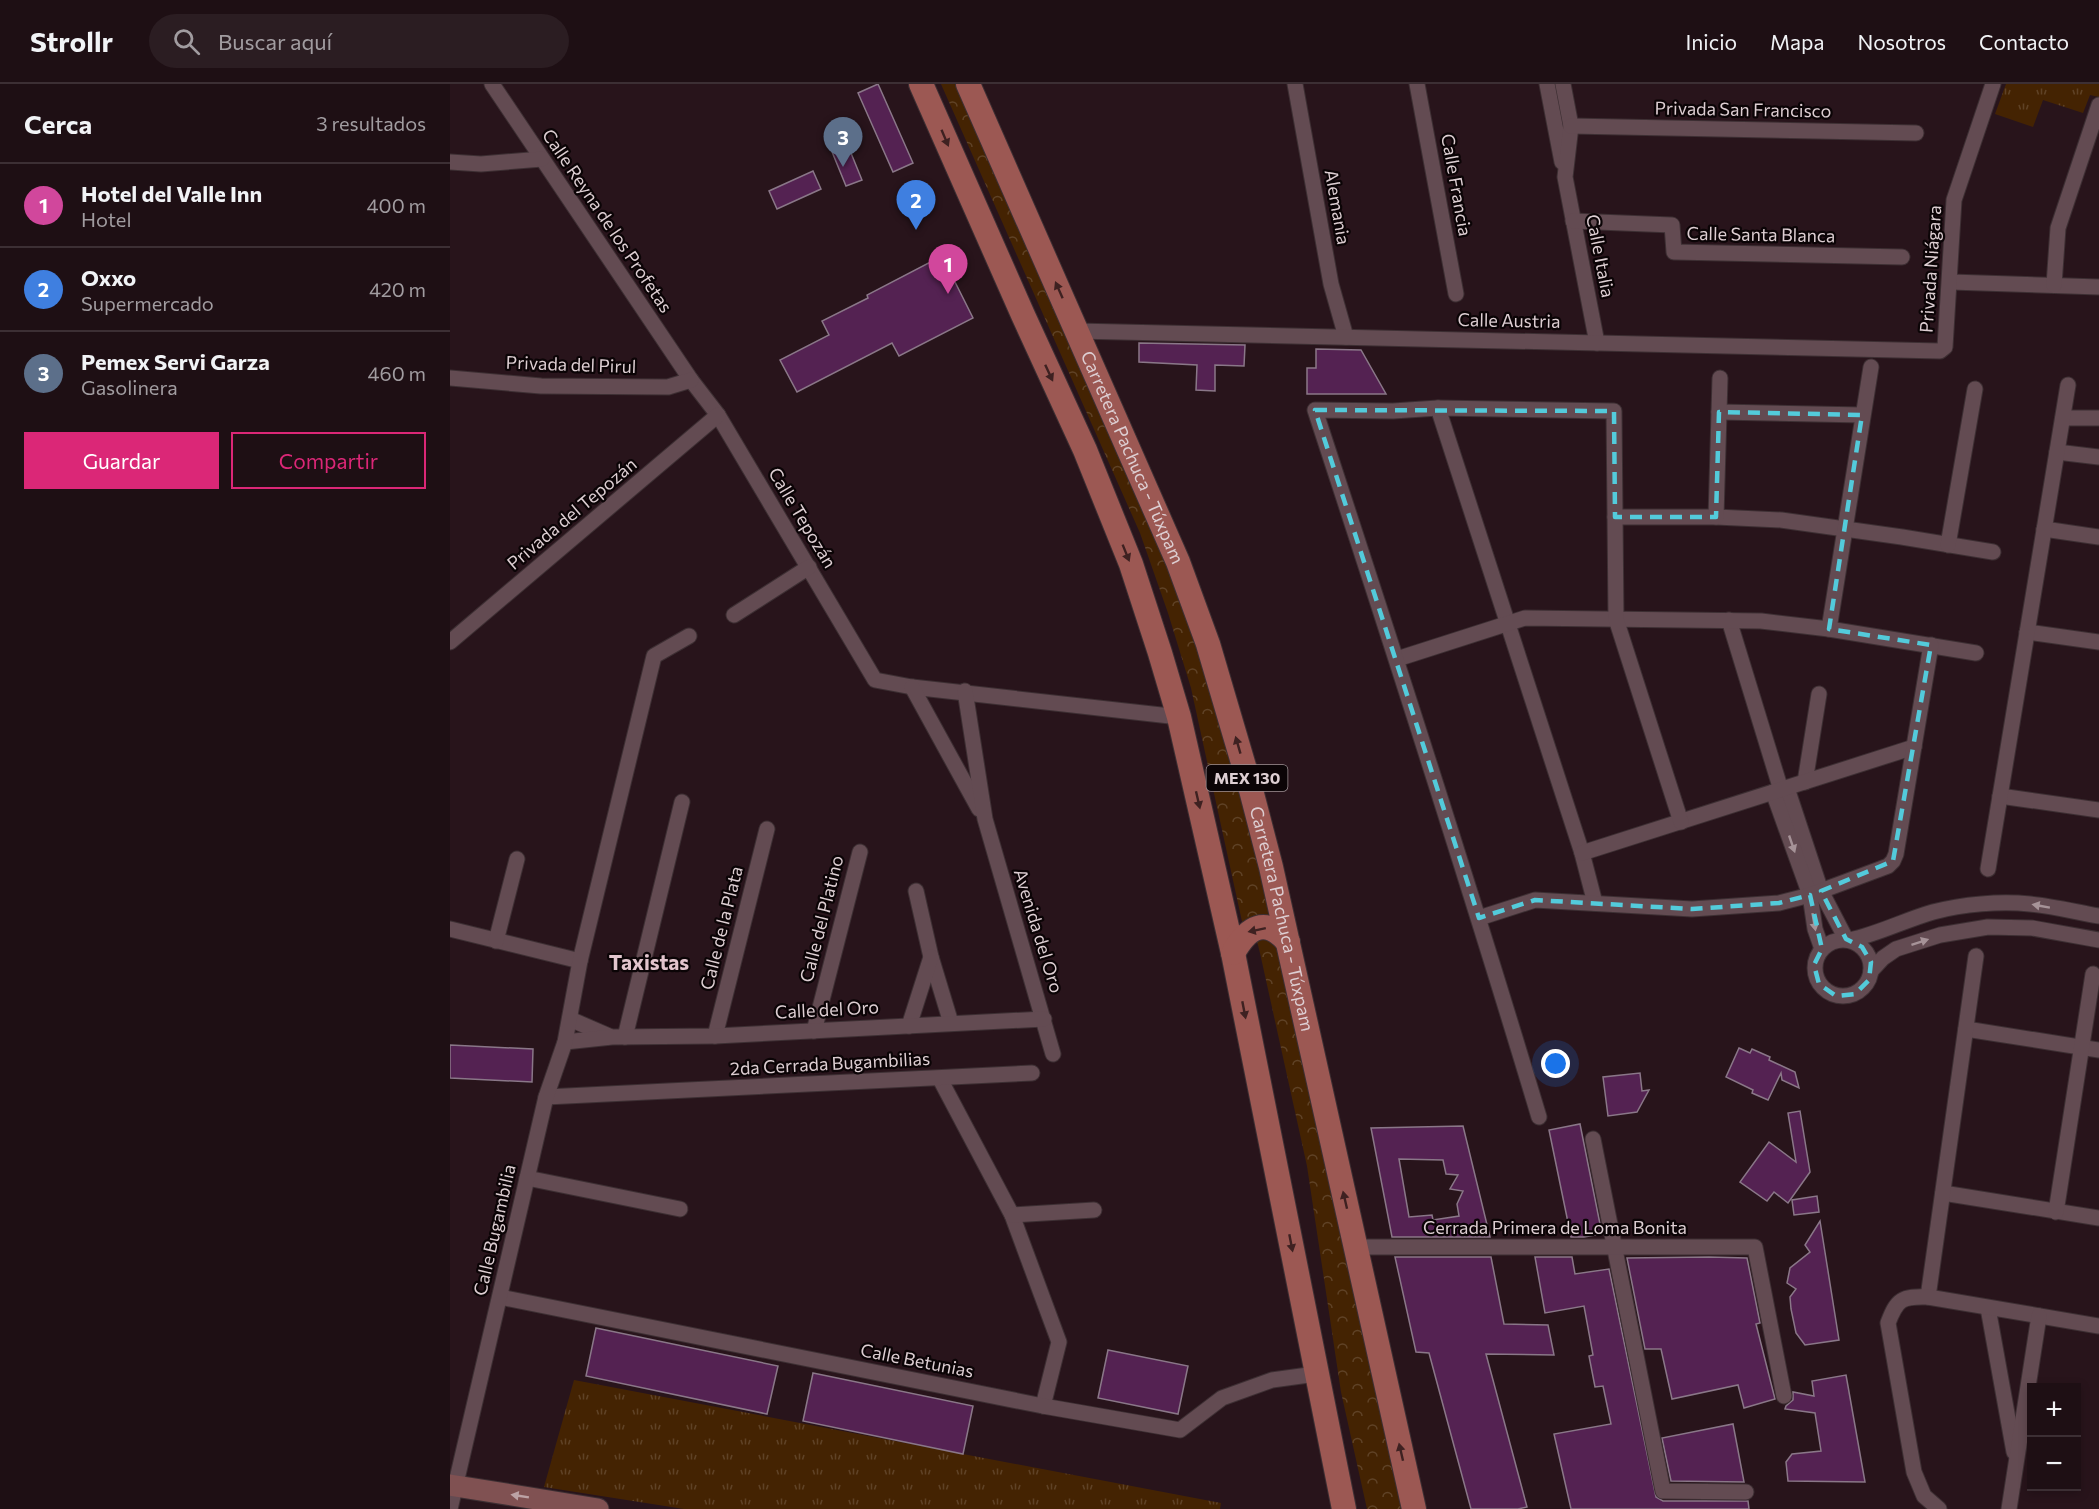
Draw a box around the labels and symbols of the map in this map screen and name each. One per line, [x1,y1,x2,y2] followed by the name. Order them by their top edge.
[1654,96,1832,122] street label: Privada San Francisco
[824,118,862,167] pin: 3
[538,124,678,317] street label: Calle Reyna de los Profetas
[940,129,950,147] one-way arrow
[1437,132,1477,238] street label: Calle Francia
[1321,168,1355,246] street label: Alemania
[896,180,936,230] pin: 2
[1915,204,1945,333] street label: Privada Niágara
[1582,212,1620,299] street label: Calle Italia
[1687,222,1835,246] street label: Calle Santa Blanca
[928,244,968,294] pin: 1
[1054,281,1064,299] one-way arrow
[1457,308,1561,332] street label: Calle Austria
[1077,347,1189,567] street label: Carretera Pachuca - Túxpam
[505,351,637,377] street label: Privada del Pirul
[1045,365,1054,382] one-way arrow
[502,453,641,574] street label: Privada del Tepozán
[764,463,842,572] street label: Calle Tepozán
[1121,544,1131,562] one-way arrow
[1232,736,1242,754] one-way arrow
[1206,765,1288,791] road number: MEX 130
[1194,791,1203,810] one-way arrow
[1246,804,1319,1033] street label: Carretera Pachuca - Túxpam
[1787,835,1797,853] one-way arrow
[795,853,847,985] street label: Calle del Platino
[695,864,747,992] street label: Calle de la Plata
[1010,866,1068,995] street label: Avenida del Oro
[2032,901,2051,910] one-way arrow
[1810,913,1819,932] one-way arrow
[1247,926,1266,935] one-way arrow
[1911,937,1929,946] one-way arrow
[609,949,689,974] district label: Taxistas
[774,995,879,1023] street label: Calle del Oro
[1240,1001,1249,1020] one-way arrow
[729,1047,931,1079] street label: 2da Cerrada Bugambilias
[1541,1049,1570,1078] your location
[468,1162,520,1298] street label: Calle Bugambilia
[1339,1191,1349,1209] one-way arrow
[1423,1216,1687,1238] street label: Cerrada Primera de Loma Bonita
[1287,1233,1296,1252] one-way arrow
[859,1338,976,1382] street label: Calle Betunias
[1396,1443,1406,1461] one-way arrow
[510,1492,529,1501] one-way arrow

